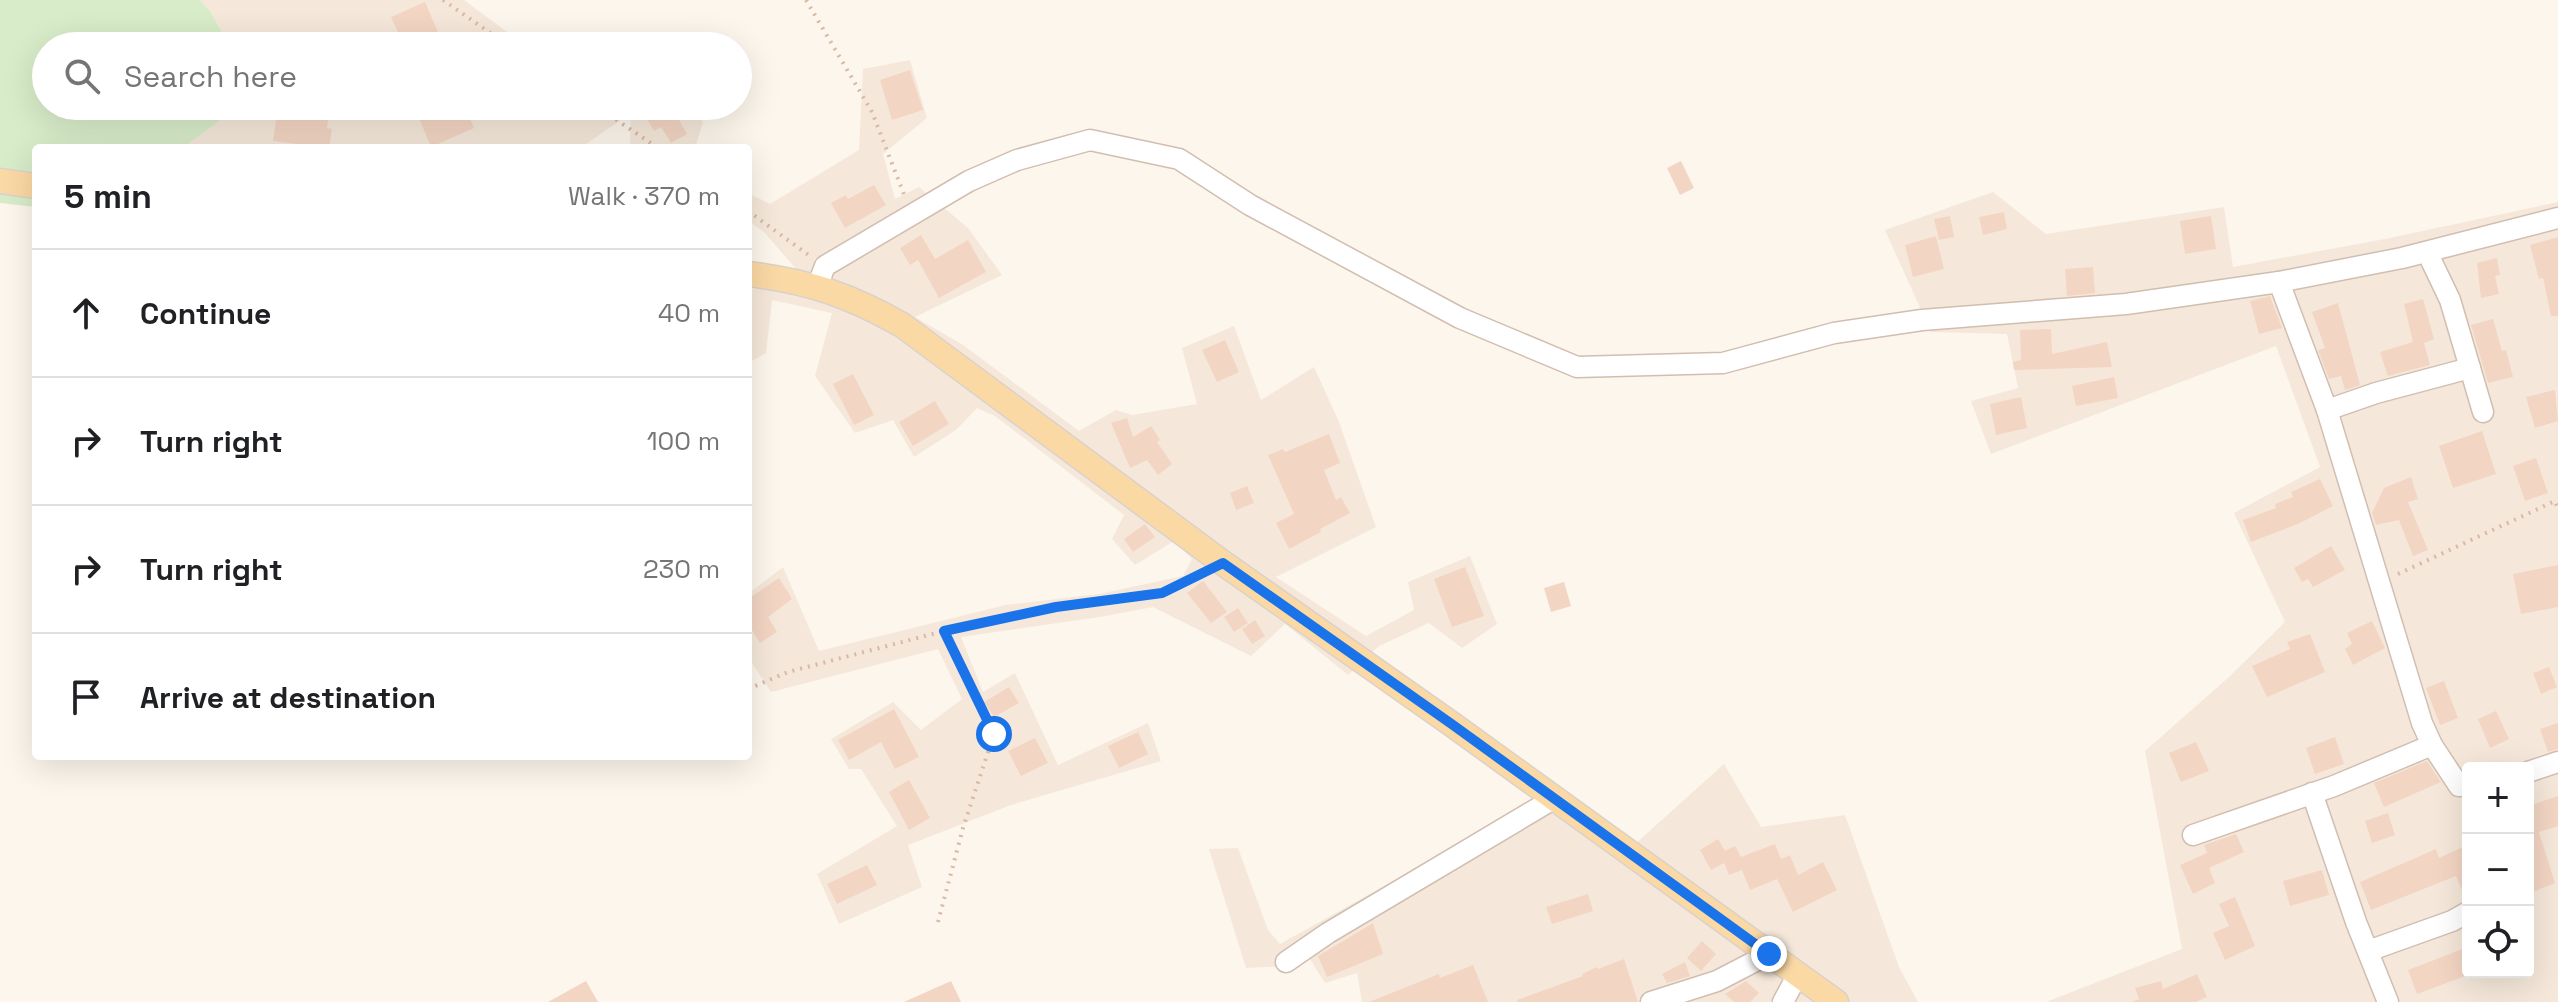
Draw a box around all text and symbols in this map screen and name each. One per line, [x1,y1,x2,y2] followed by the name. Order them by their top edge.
[32,32,752,120] search box
[60,54,104,98] icon: search
[124,57,297,96] text: Search here
[64,175,152,218] text: 5 min
[568,179,720,213] text: Walk · 370 m
[64,291,108,335] icon: ahead
[140,294,271,333] text: Continue
[658,296,720,330] text: 40 m
[64,419,108,463] icon: right
[140,422,283,461] text: Turn right
[647,424,720,458] text: 100 m
[64,547,108,591] icon: right
[140,550,283,589] text: Turn right
[643,552,720,586] text: 230 m
[64,675,108,719] icon: arrive
[140,678,436,717] text: Arrive at destination
[976,716,1012,752] route start
[2462,762,2534,978] map controls
[2462,762,2534,834] button: +
[2462,834,2534,906] button: −
[2462,906,2534,978] button: locate
[1751,936,1787,972] route end

